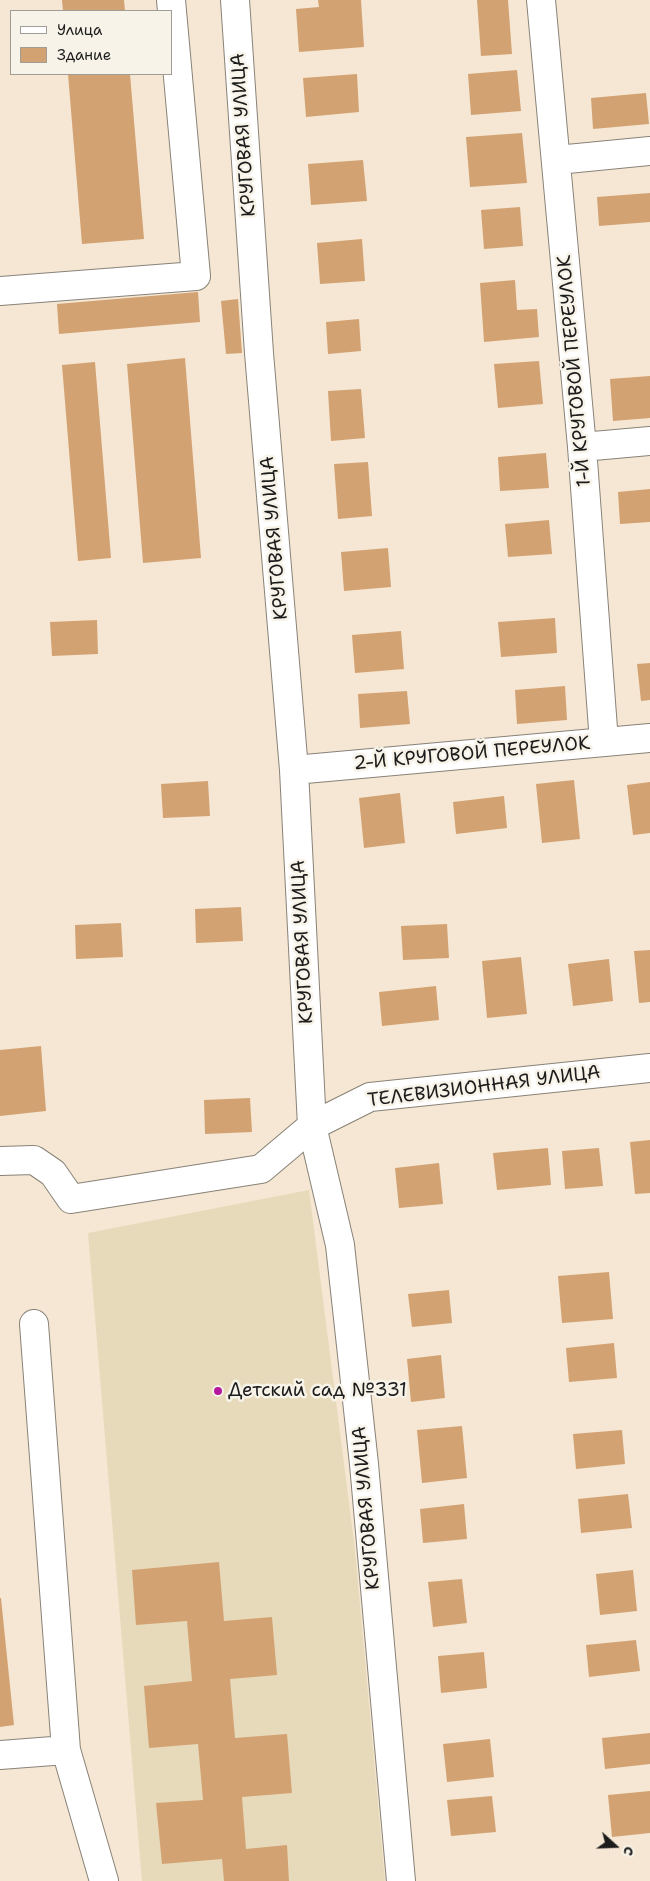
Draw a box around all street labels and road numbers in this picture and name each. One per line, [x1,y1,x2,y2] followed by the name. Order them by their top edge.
[227,52,261,218] street label: КРУГОВАЯ УЛИЦА
[553,254,597,488] street label: 1-Й КРУГОВОЙ ПЕРЕУЛОК
[256,455,294,621] street label: КРУГОВАЯ УЛИЦА
[353,732,591,776] street label: 2-Й КРУГОВОЙ ПЕРЕУЛОК
[287,859,319,1025] street label: КРУГОВАЯ УЛИЦА
[366,1061,602,1113] street label: ТЕЛЕВИЗИОННАЯ УЛИЦА
[348,1425,386,1591] street label: КРУГОВАЯ УЛИЦА

